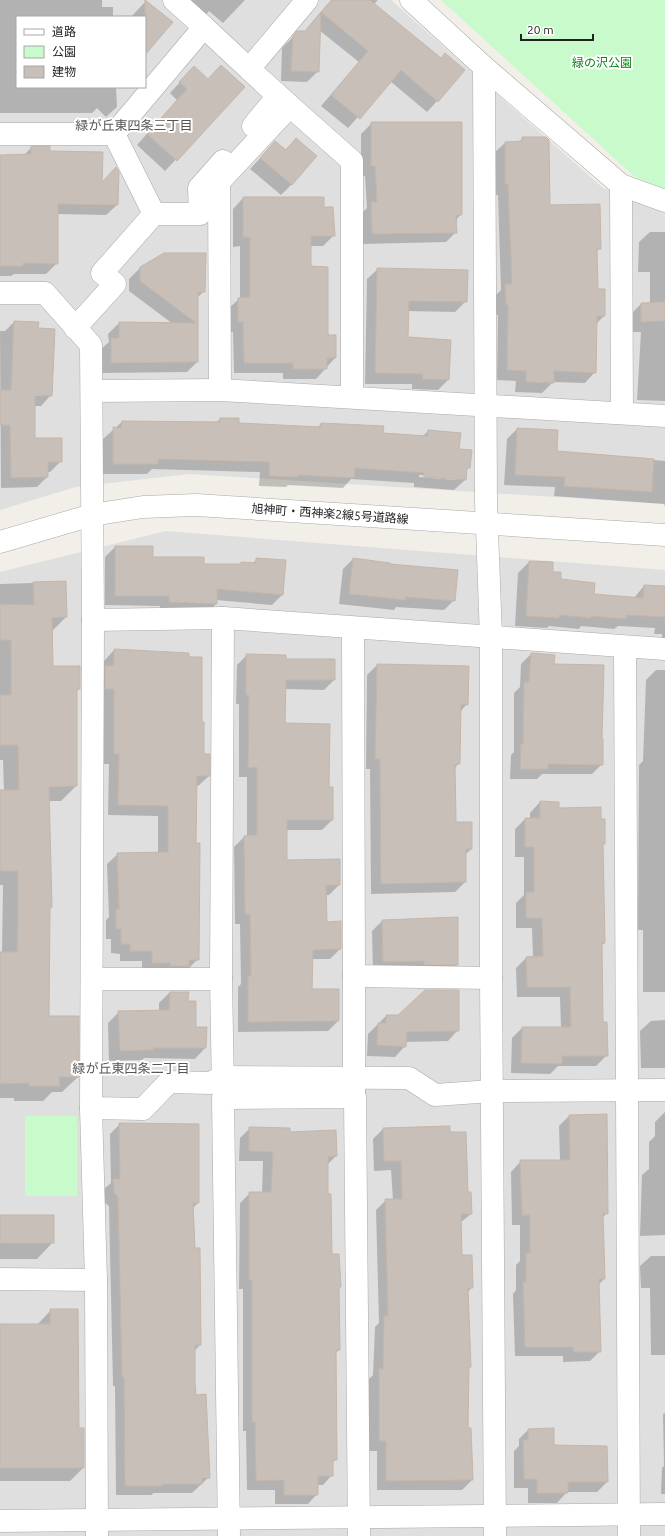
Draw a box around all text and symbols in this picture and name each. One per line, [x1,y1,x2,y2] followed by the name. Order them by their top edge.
[16,16,146,88] legend
[521,16,593,42] scale bar
[527,23,554,36] text: 20 m
[52,25,76,38] text: 道路
[52,45,76,58] text: 公園
[572,56,632,69] park label: 緑の沢公園
[52,65,76,78] text: 建物
[75,118,193,132] district label: 緑が丘東四条三丁目
[251,502,409,525] street label: 旭神町・西神楽2線5号道路線
[72,1061,190,1075] district label: 緑が丘東四条二丁目

